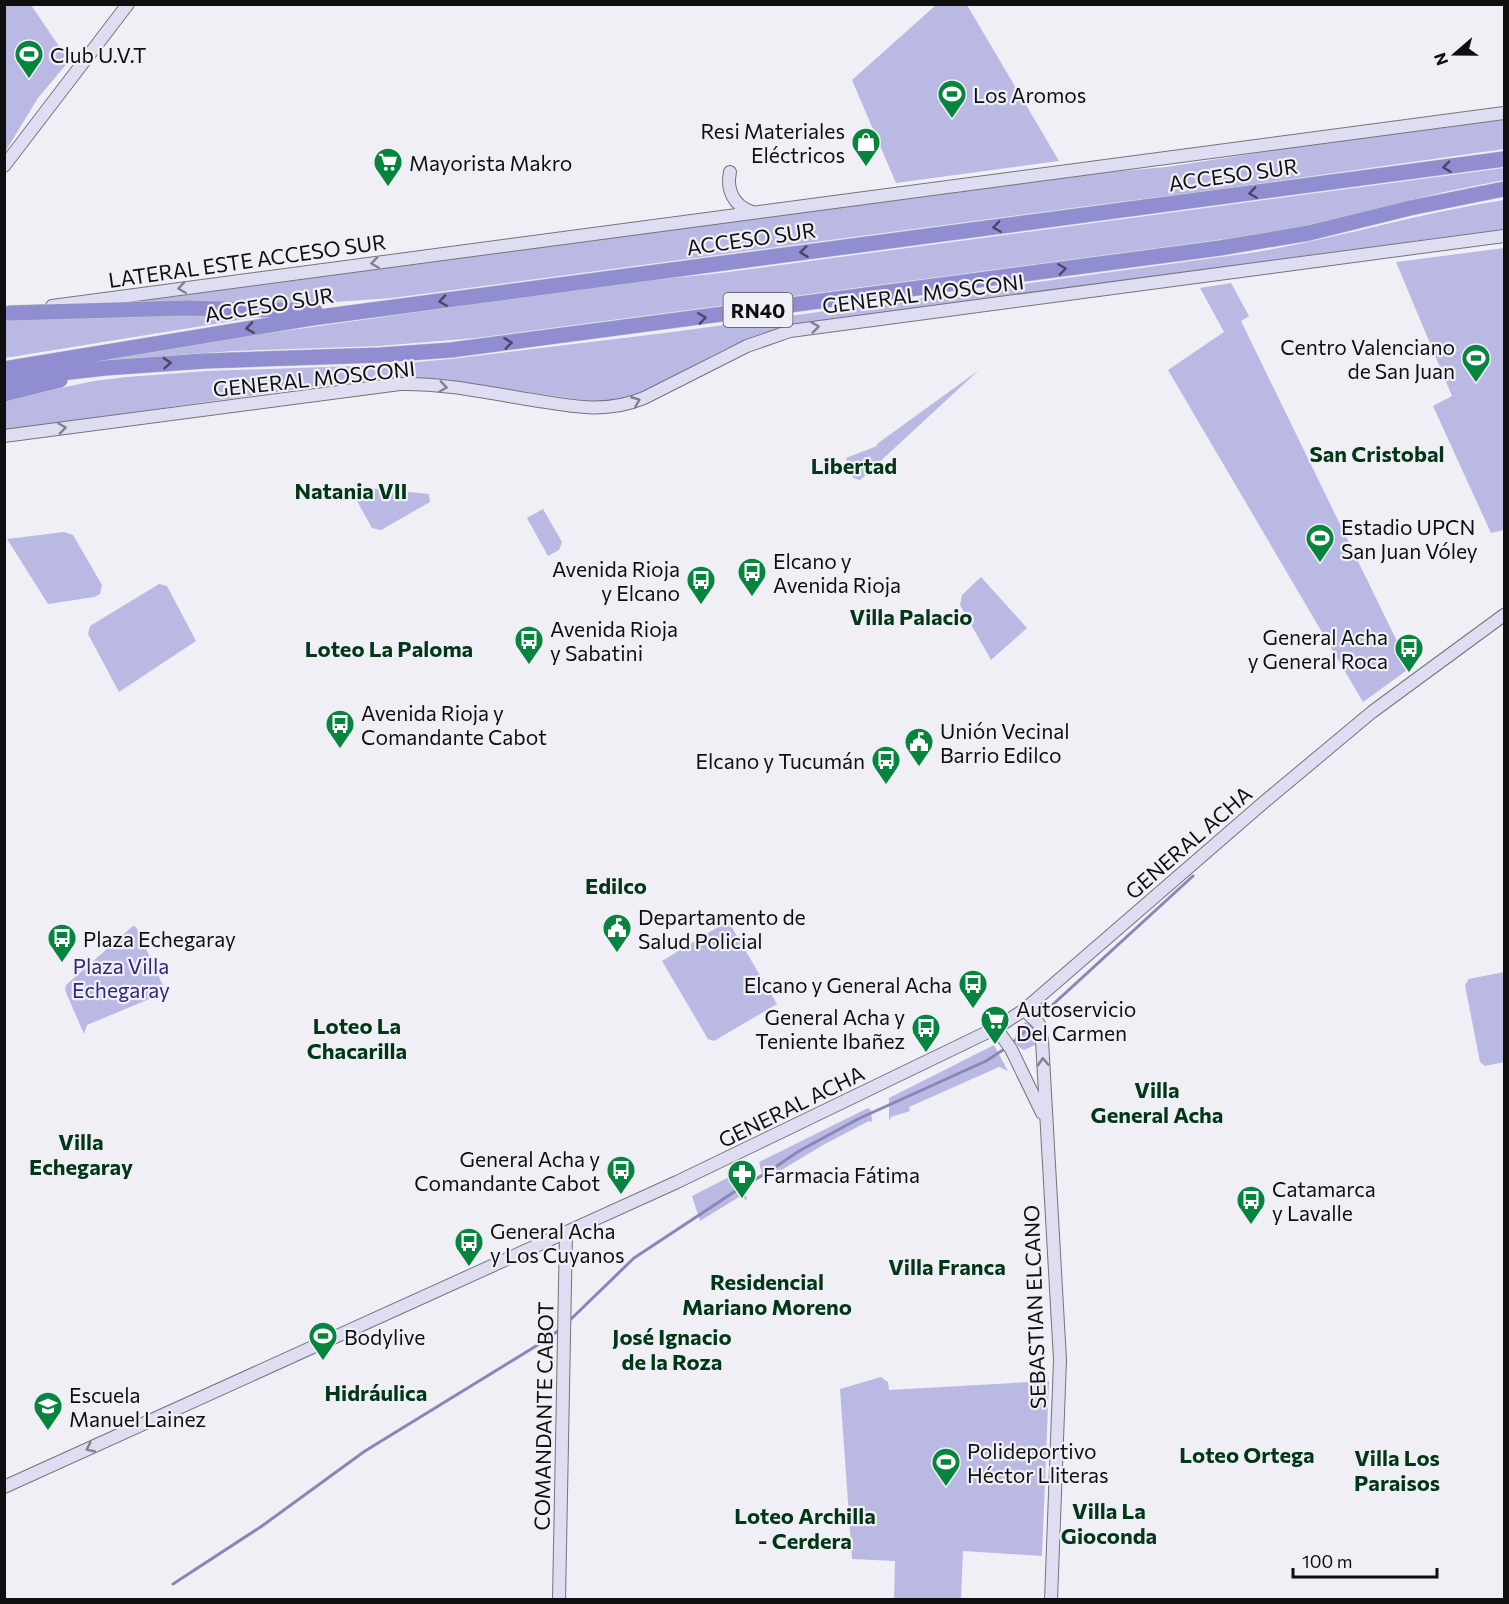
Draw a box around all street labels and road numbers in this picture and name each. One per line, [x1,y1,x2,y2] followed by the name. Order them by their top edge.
[1167,153,1299,195] street label: ACCESO SUR
[685,217,817,259] street label: ACCESO SUR
[107,228,387,292] street label: LATERAL ESTE ACCESO SUR
[821,268,1025,318] street label: GENERAL MOSCONI
[203,281,335,327] street label: ACCESO SUR
[724,293,792,327] road number: RN40
[212,355,416,401] street label: GENERAL MOSCONI
[1120,780,1256,904] street label: GENERAL ACHA
[714,1060,868,1152] street label: GENERAL ACHA
[1018,1204,1050,1410] street label: SEBASTIAN ELCANO
[529,1301,557,1531] street label: COMANDANTE CABOT

